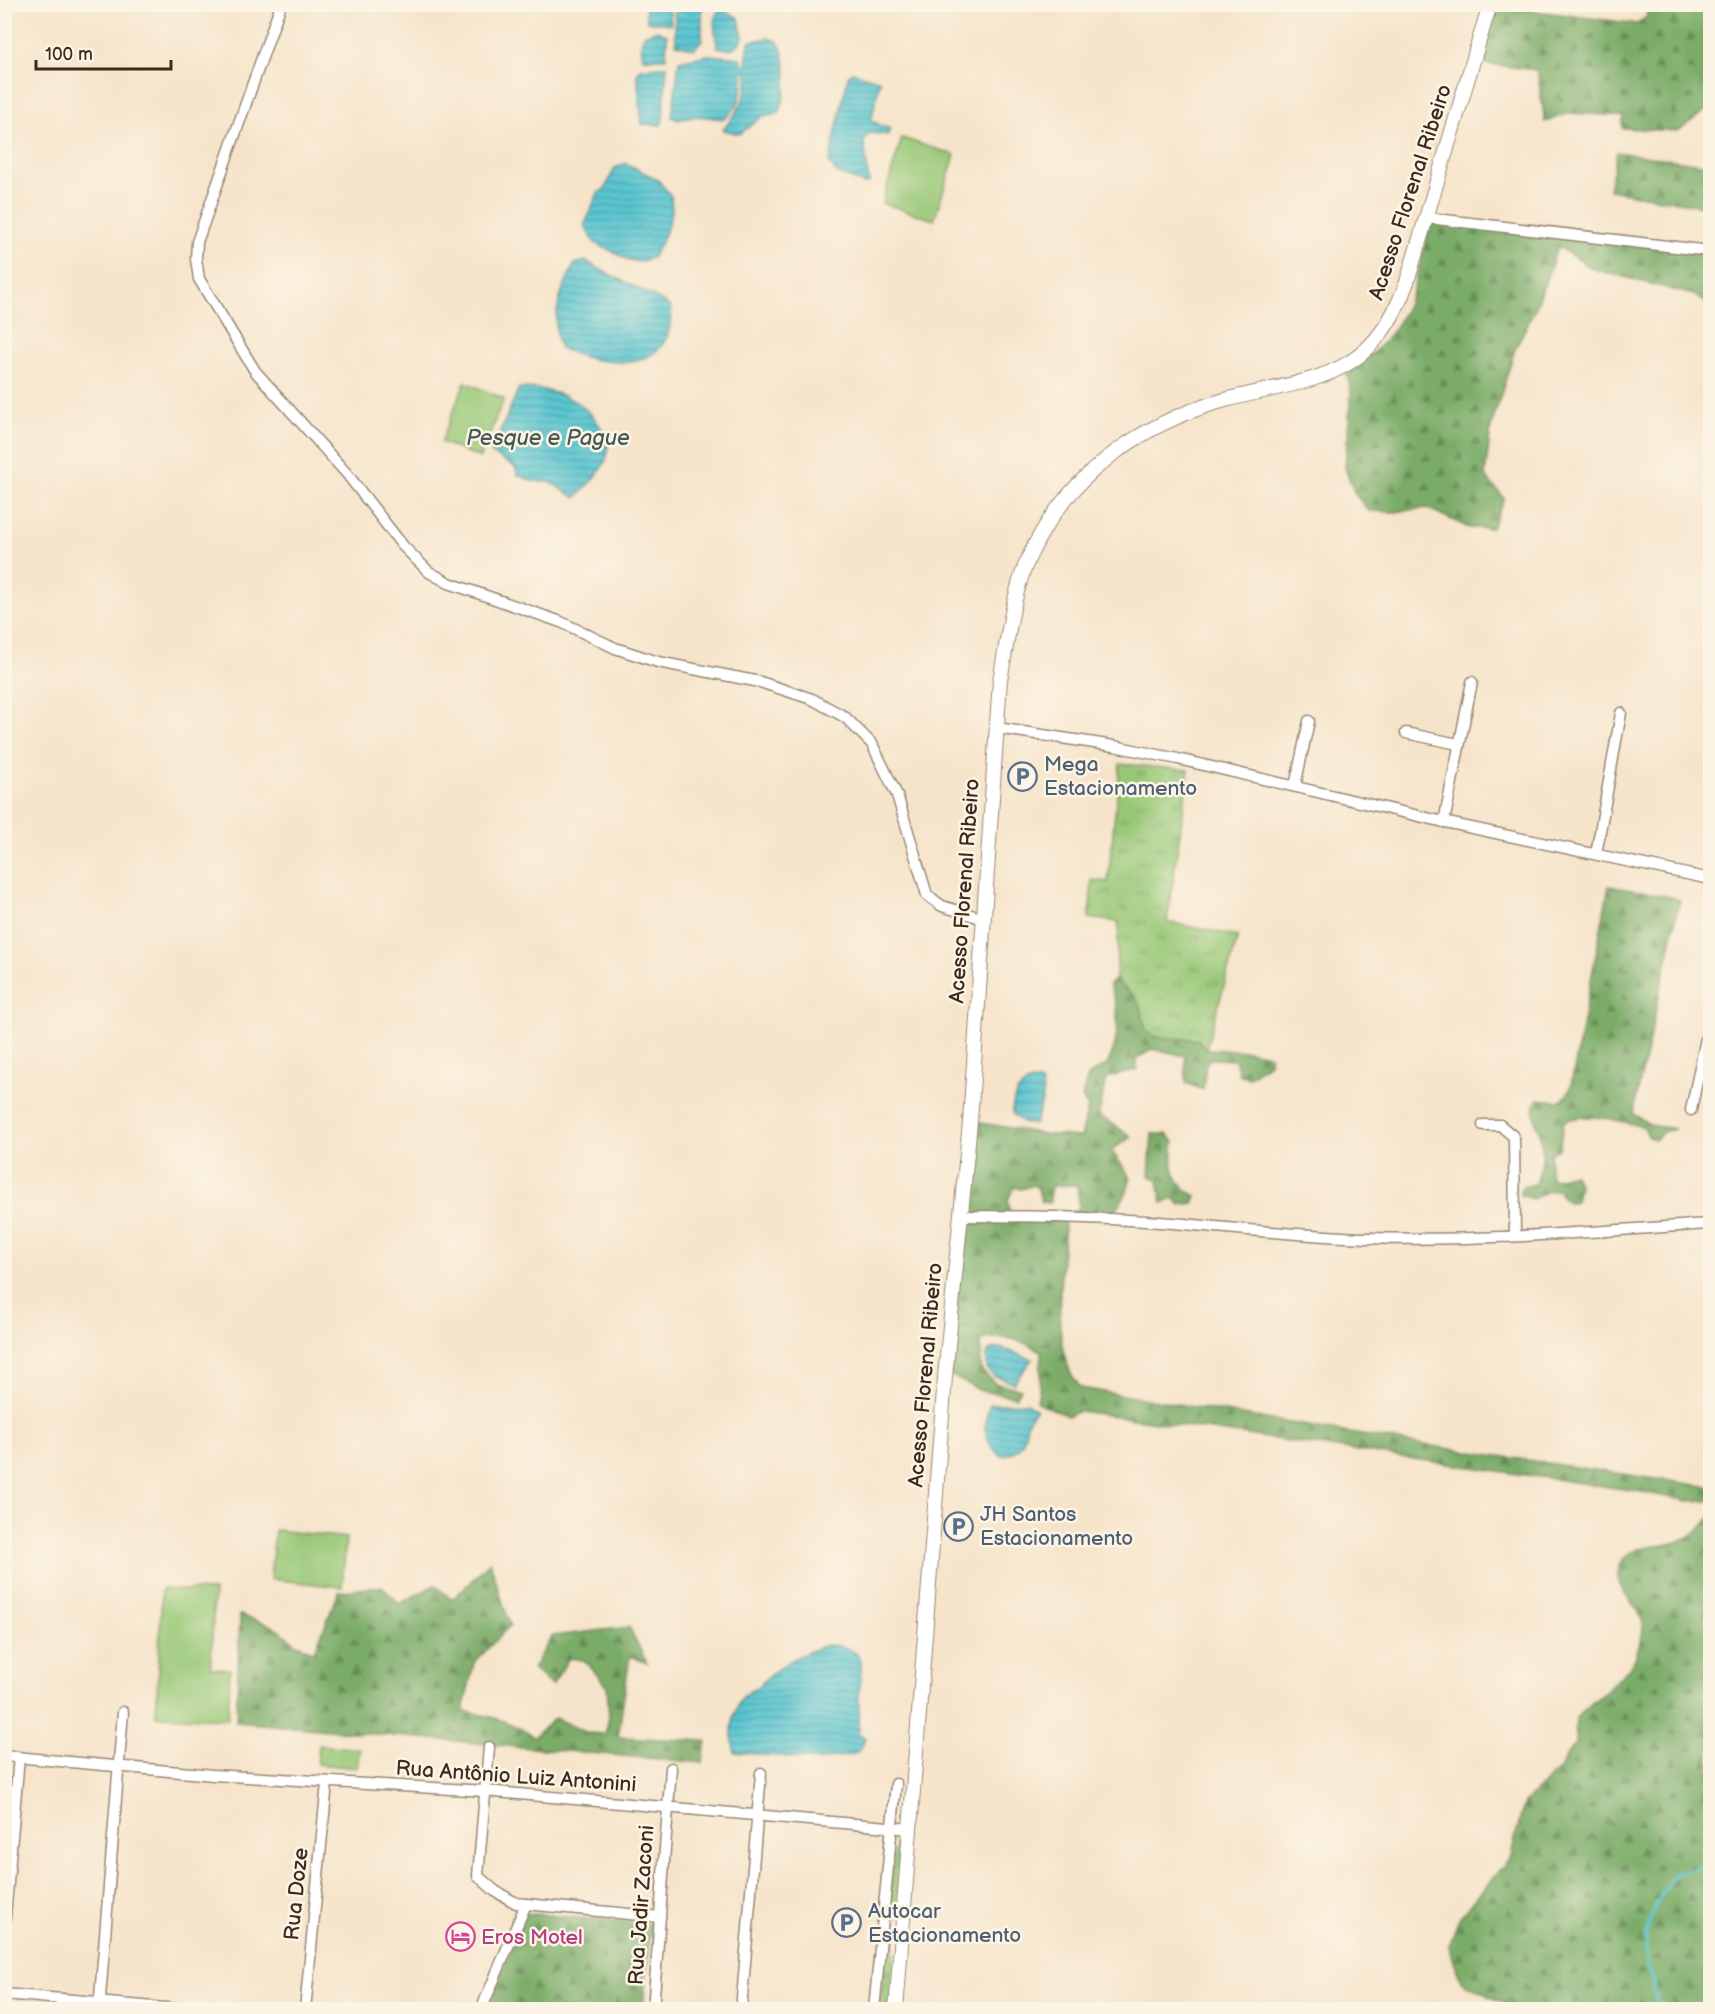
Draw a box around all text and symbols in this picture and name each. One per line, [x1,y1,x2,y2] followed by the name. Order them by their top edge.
[36,33,171,71] scale bar
[45,44,93,65] text: 100 m
[1364,81,1457,303] street label: Acesso Florenal Ribeiro
[466,425,630,452] water label: Pesque e Pague
[1044,752,1197,801] place label: Mega Estacionamento
[1007,760,1039,792] parking icon: Mega Estacionamento
[944,778,985,1004] street label: Acesso Florenal Ribeiro
[903,1262,948,1488] street label: Acesso Florenal Ribeiro
[980,1502,1133,1551] place label: JH Santos Estacionamento
[943,1510,975,1542] parking icon: JH Santos Estacionamento
[395,1756,637,1797] street label: Rua Antônio Luiz Antonini
[623,1824,660,1986] street label: Rua Jadir Zaconi
[279,1846,314,1942] street label: Rua Doze
[868,1899,1021,1948] place label: Autocar Estacionamento
[831,1907,863,1939] parking icon: Autocar Estacionamento
[444,1921,476,1953] hotel icon: Eros Motel
[481,1925,583,1950] place label: Eros Motel

